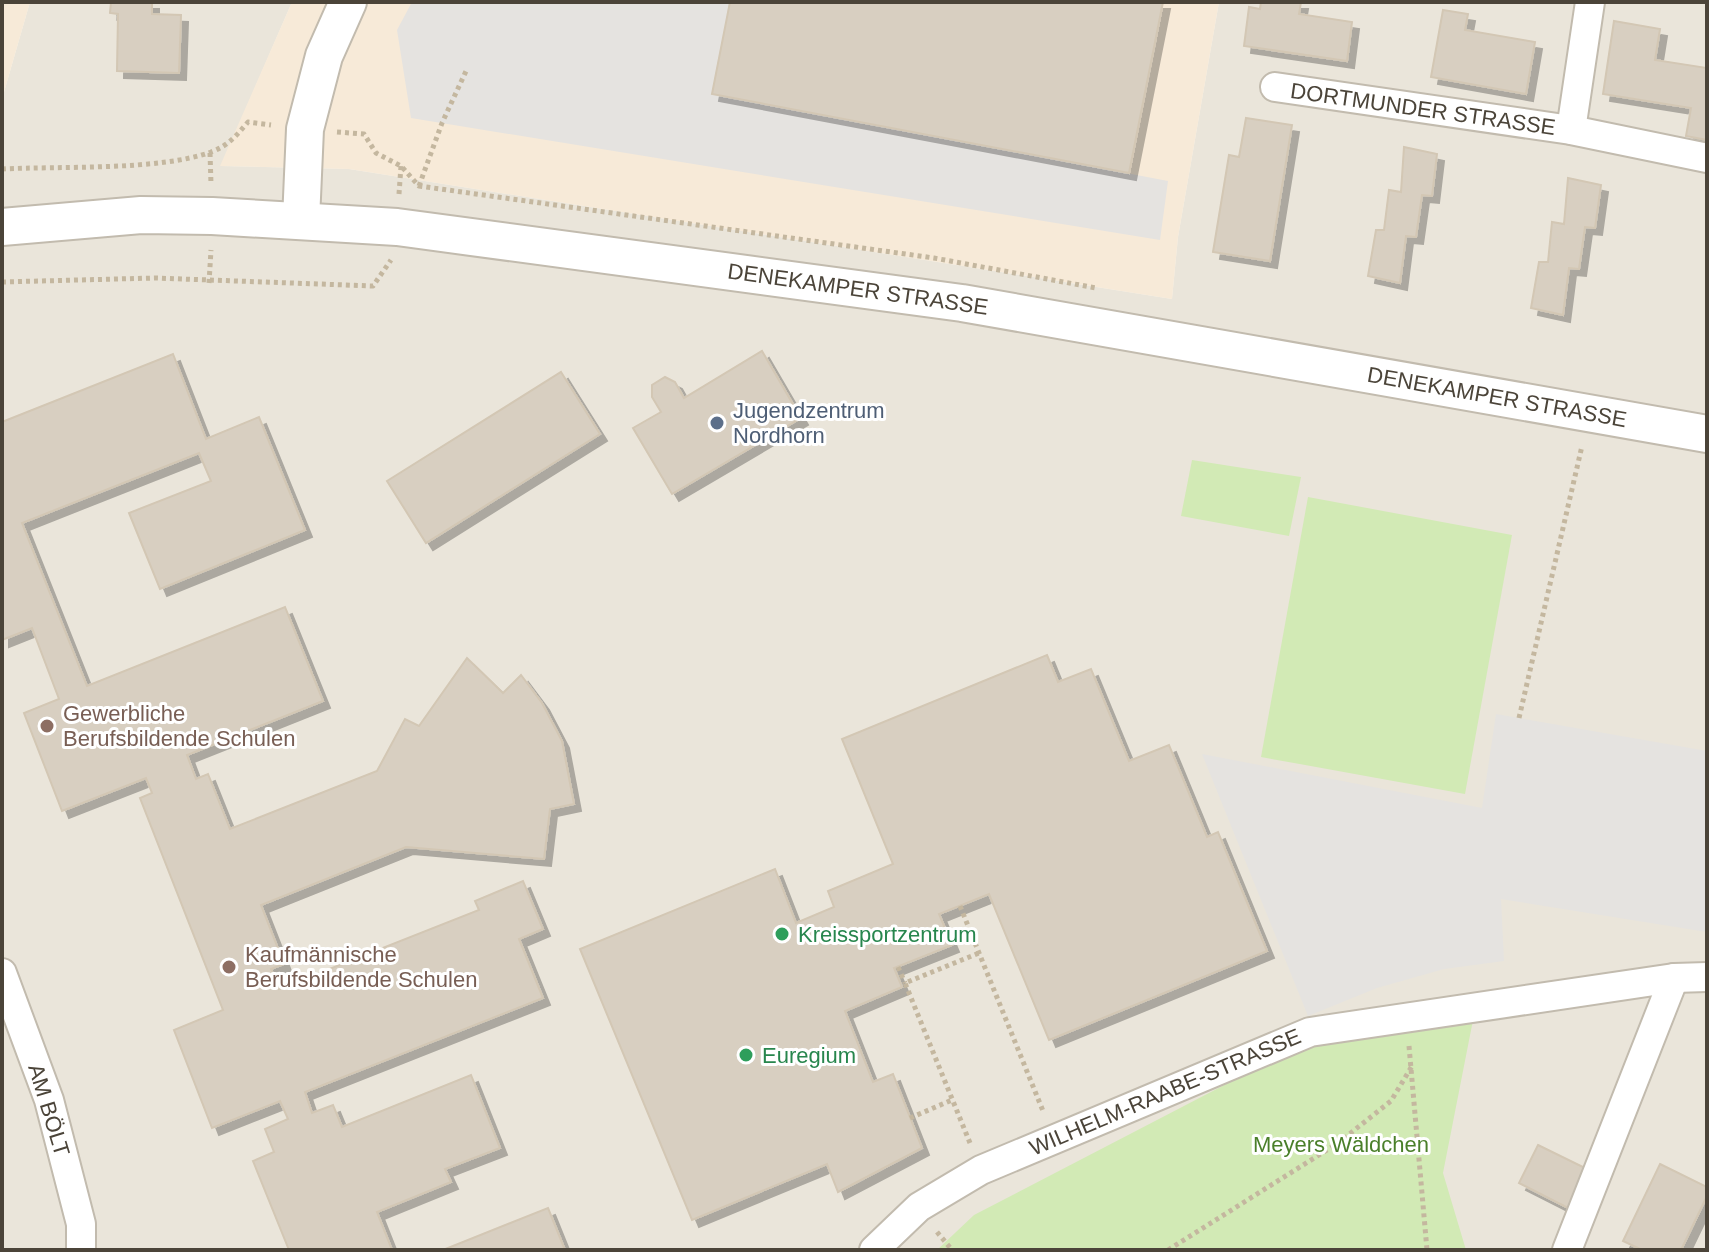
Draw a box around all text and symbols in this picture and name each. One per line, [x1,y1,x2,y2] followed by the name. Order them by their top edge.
[1289,78,1557,140] street label: DORTMUNDER STRASSE
[726,258,990,320] street label: DENEKAMPER STRASSE
[1365,362,1629,432] street label: DENEKAMPER STRASSE
[733,398,885,448] place label: Jugendzentrum Nordhorn
[708,414,726,432] marker: Jugendzentrum Nordhorn
[63,701,295,751] place label: Gewerbliche Berufsbildende Schulen
[38,717,56,735] marker: Gewerbliche Berufsbildende Schulen
[798,922,977,947] place label: Kreissportzentrum
[773,925,791,943] marker: Kreissportzentrum
[245,942,477,992] place label: Kaufmännische Berufsbildende Schulen
[220,958,238,976] marker: Kaufmännische Berufsbildende Schulen
[1026,1023,1304,1161] street label: WILHELM-RAABE-STRASSE
[762,1043,856,1068] place label: Euregium
[737,1046,755,1064] marker: Euregium
[23,1061,75,1159] street label: AM BÖLT
[1253,1132,1429,1157] park label: Meyers Wäldchen

